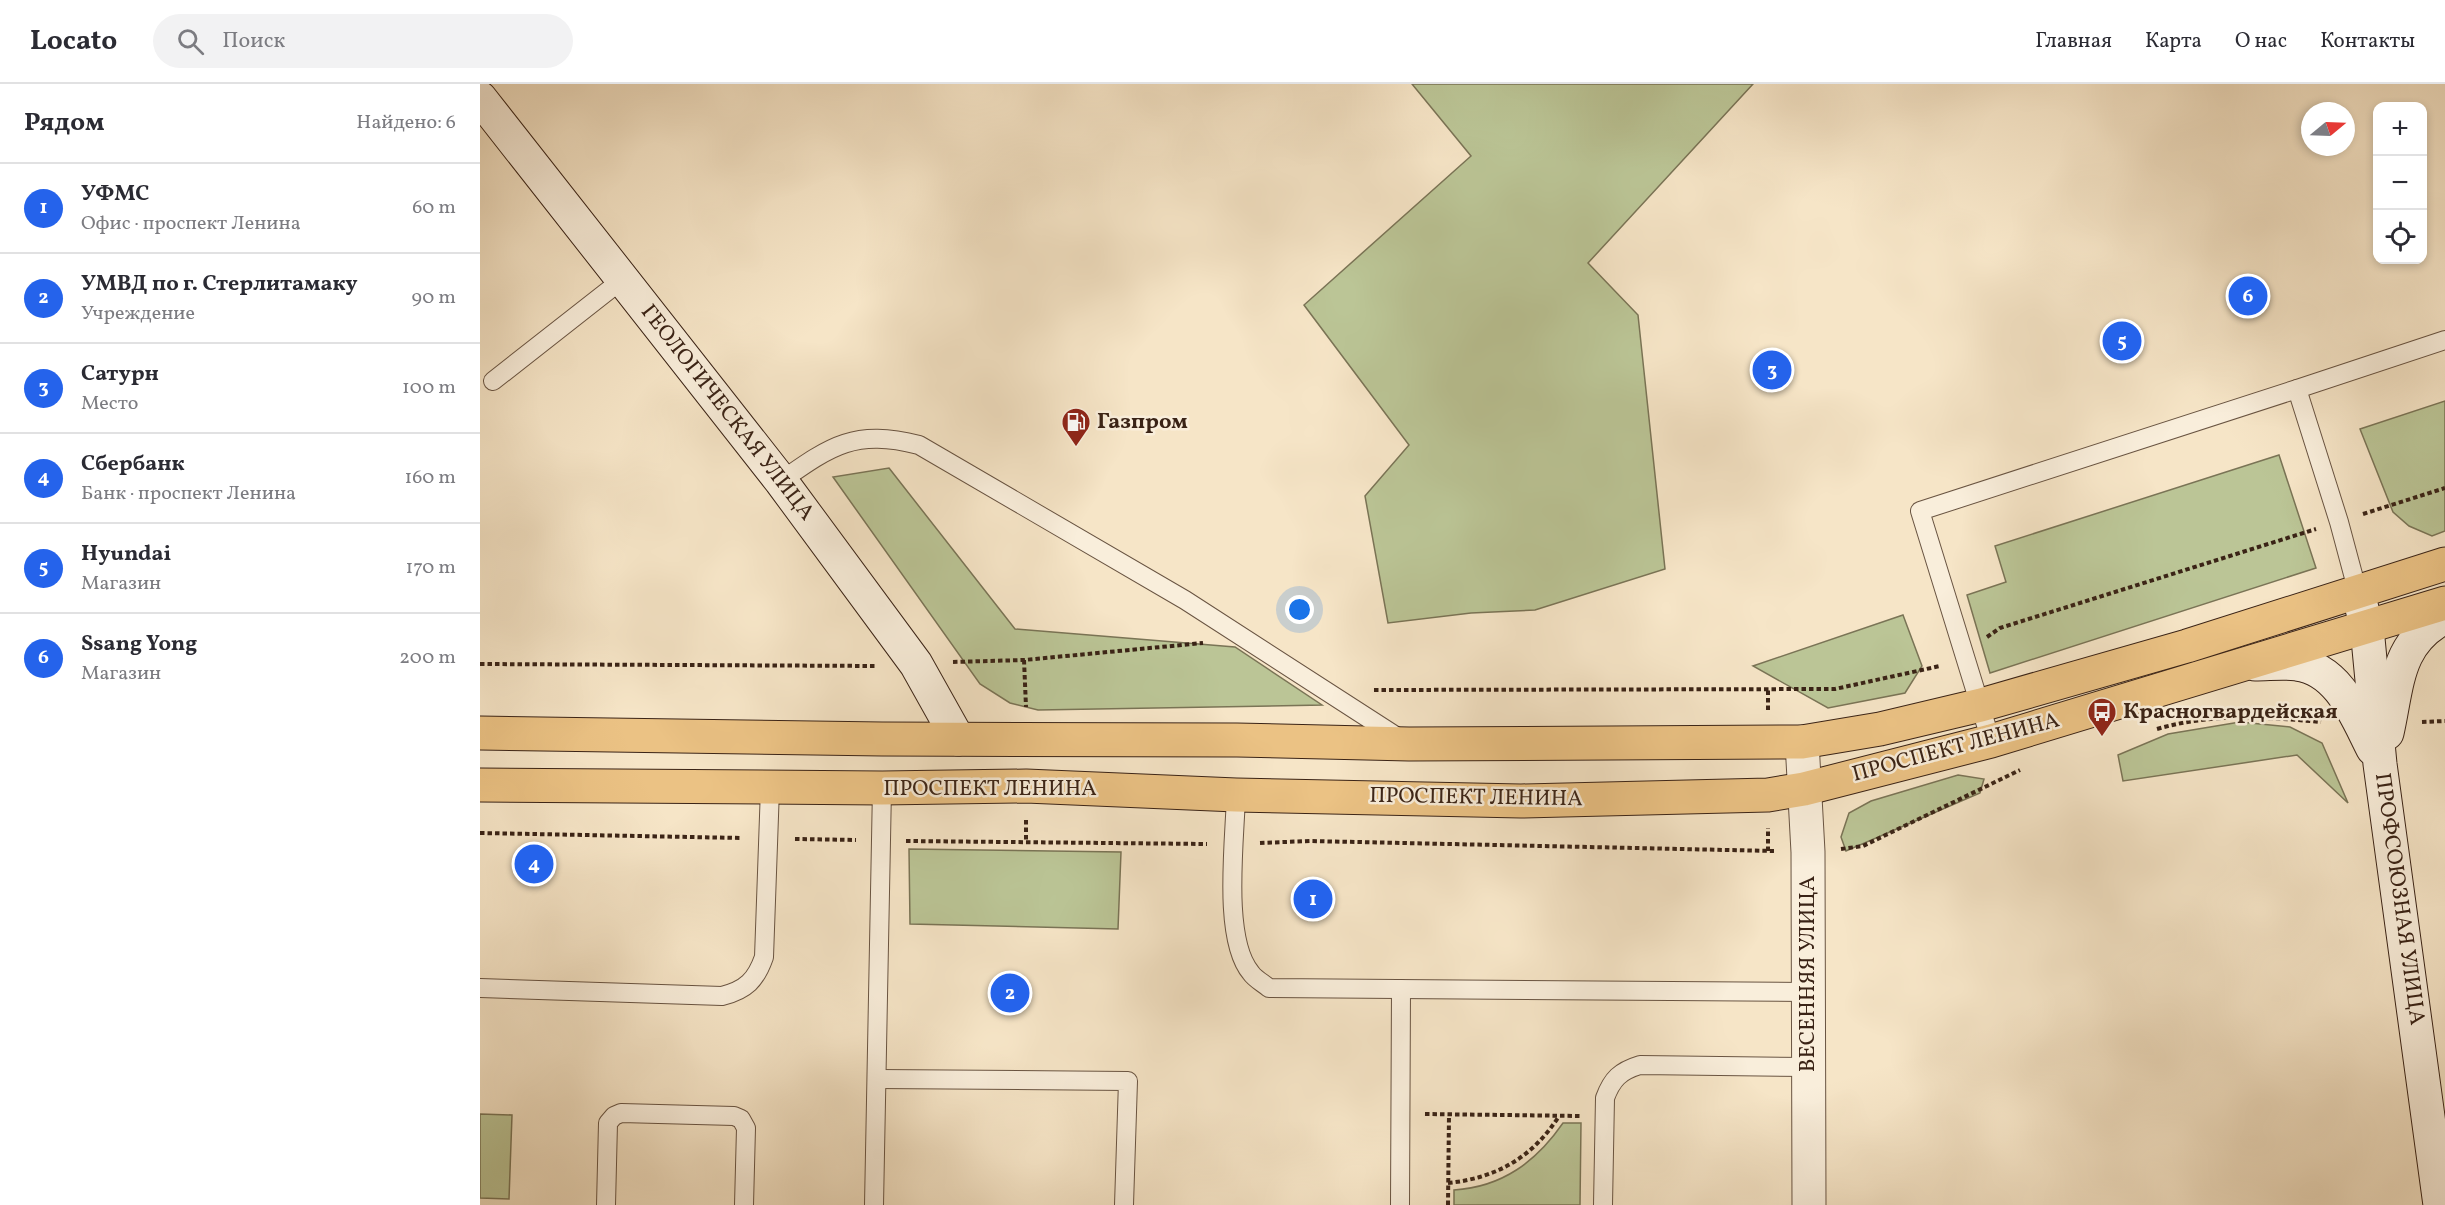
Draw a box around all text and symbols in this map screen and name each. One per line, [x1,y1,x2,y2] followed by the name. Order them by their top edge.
[153,14,573,68] search box
[30,22,117,61] text: Locato
[174,25,207,58] icon: search
[222,26,285,57] text: Поиск
[2035,27,2112,56] text: Главная
[2145,27,2202,56] text: Карта
[2235,27,2287,56] text: О нас
[2320,27,2415,56] text: Контакты
[2301,102,2355,156] north arrow
[2373,102,2427,264] map controls
[2373,102,2427,156] button: +
[24,105,104,141] text: Рядом
[356,109,456,137] text: Найдено: 6
[2373,156,2427,210] button: −
[81,179,149,210] text: УФМС
[39,194,48,222] text: 1
[412,194,456,222] text: 60 m
[81,210,301,238] text: Офис · проспект Ленина
[2373,210,2427,264] button: locate
[81,269,358,300] text: УМВД по г. Стерлитамаку
[2228,274,2268,318] pin: 6
[38,284,49,312] text: 2
[412,284,456,312] text: 90 m
[633,298,821,528] street label: ГЕОЛОГИЧЕСКАЯ УЛИЦА
[81,300,195,328] text: Учреждение
[2102,318,2142,364] pin: 5
[1752,348,1792,392] pin: 3
[81,359,159,390] text: Сатурн
[38,374,49,402] text: 3
[402,374,456,402] text: 100 m
[81,390,138,418] text: Место
[1060,406,1092,448] fuel station icon: Газпром
[1097,407,1188,438] place label: Газпром
[81,449,185,480] text: Сбербанк
[37,464,50,492] text: 4
[404,464,456,492] text: 160 m
[81,480,296,508] text: Банк · проспект Ленина
[81,539,171,570] text: Hyundai
[39,554,48,582] text: 5
[406,554,456,582] text: 170 m
[81,570,161,598] text: Магазин
[1285,595,1314,624] your location
[81,629,197,660] text: Ssang Yong
[38,644,49,672] text: 6
[399,644,456,672] text: 200 m
[81,660,161,688] text: Магазин
[2086,696,2118,738] bus stop icon: Красногвардейская
[2123,697,2338,728] place label: Красногвардейская
[1849,705,2063,791] street label: ПРОСПЕКТ ЛЕНИНА
[2366,771,2432,1027] street label: ПРОФСОЮЗНАЯ УЛИЦА
[883,774,1097,805] street label: ПРОСПЕКТ ЛЕНИНА
[1369,781,1583,815] street label: ПРОСПЕКТ ЛЕНИНА
[514,842,554,886] pin: 4
[1294,876,1332,922] pin: 1
[1793,876,1824,1072] street label: ВЕСЕННЯЯ УЛИЦА
[990,970,1030,1016] pin: 2

